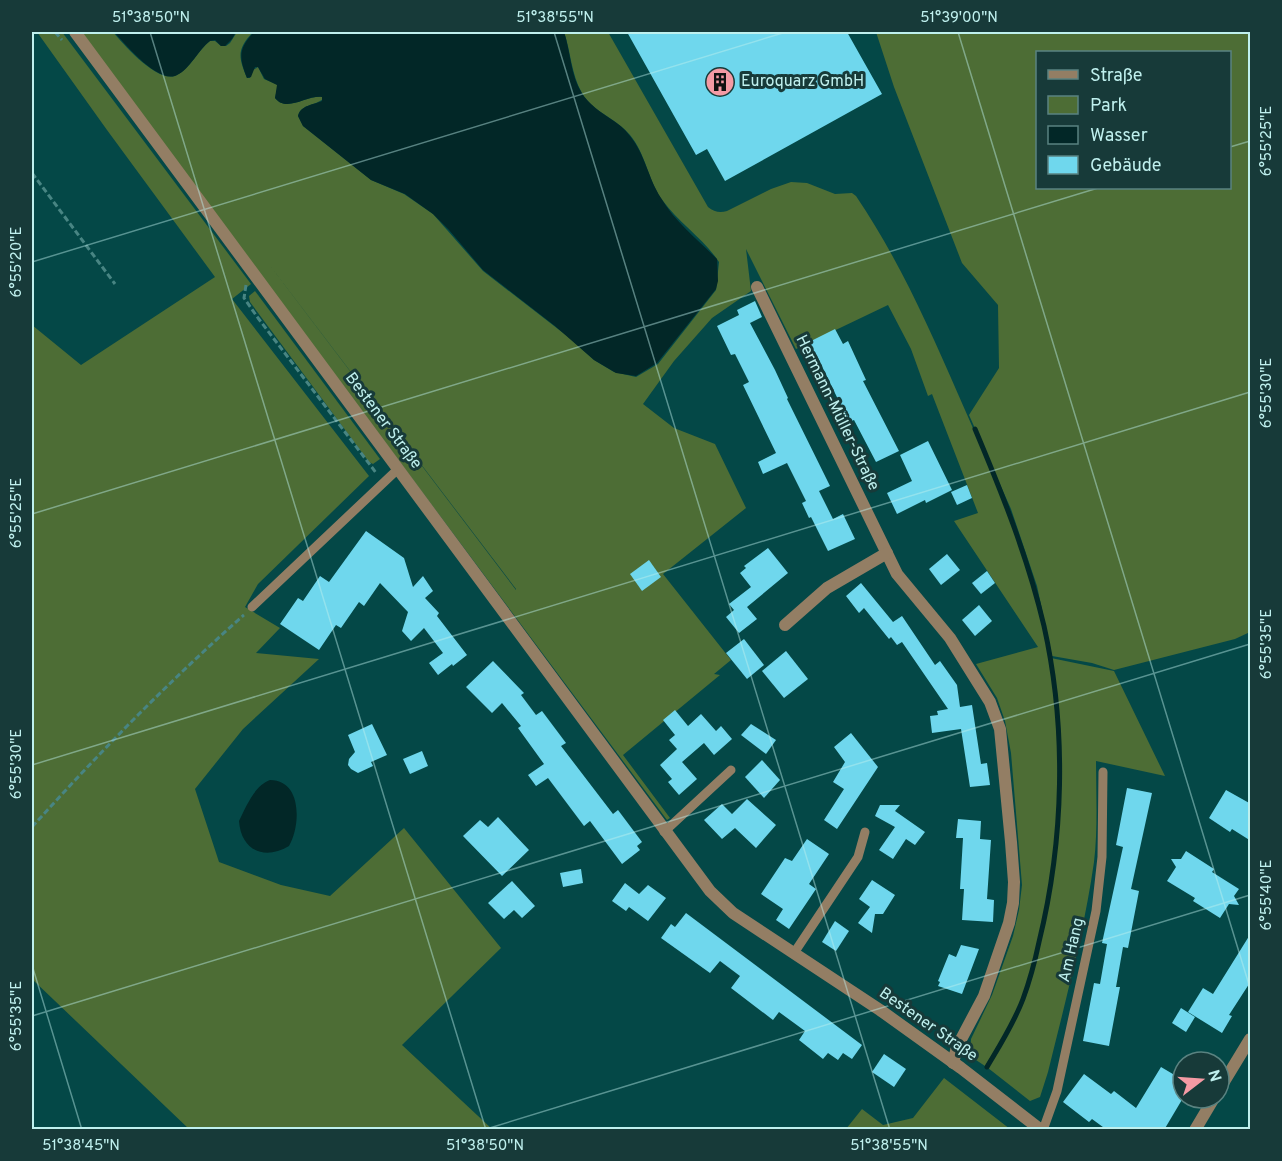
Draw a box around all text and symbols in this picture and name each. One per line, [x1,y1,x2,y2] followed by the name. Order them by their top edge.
[112,9,190,28] text: 51°38'50"N
[516,9,594,28] text: 51°38'55"N
[920,9,998,28] text: 51°39'00"N
[1036,51,1231,189] legend
[1090,65,1142,88] text: Straße
[704,66,736,98] building icon: Euroquarz GmbH
[741,72,864,92] place label: Euroquarz GmbH
[1090,95,1127,118] text: Park
[1258,106,1277,176] text: 6°55'25"E
[1090,125,1148,148] text: Wasser
[1090,155,1162,178] text: Gebäude
[8,227,27,297] text: 6°55'20"E
[791,332,883,494] street label: Hermann-Müller-Straße
[1258,358,1277,428] text: 6°55'30"E
[340,369,426,473] street label: Bestener Straße
[8,478,27,548] text: 6°55'25"E
[1258,609,1277,679] text: 6°55'35"E
[8,729,27,799] text: 6°55'30"E
[1258,860,1277,930] text: 6°55'40"E
[1055,916,1089,984] street label: Am Hang
[8,981,27,1051] text: 6°55'35"E
[875,984,981,1066] street label: Bestener Straße
[1171,1050,1231,1110] north arrow
[1202,1068,1225,1085] text: N
[42,1137,120,1156] text: 51°38'45"N
[446,1137,524,1156] text: 51°38'50"N
[850,1137,928,1156] text: 51°38'55"N

